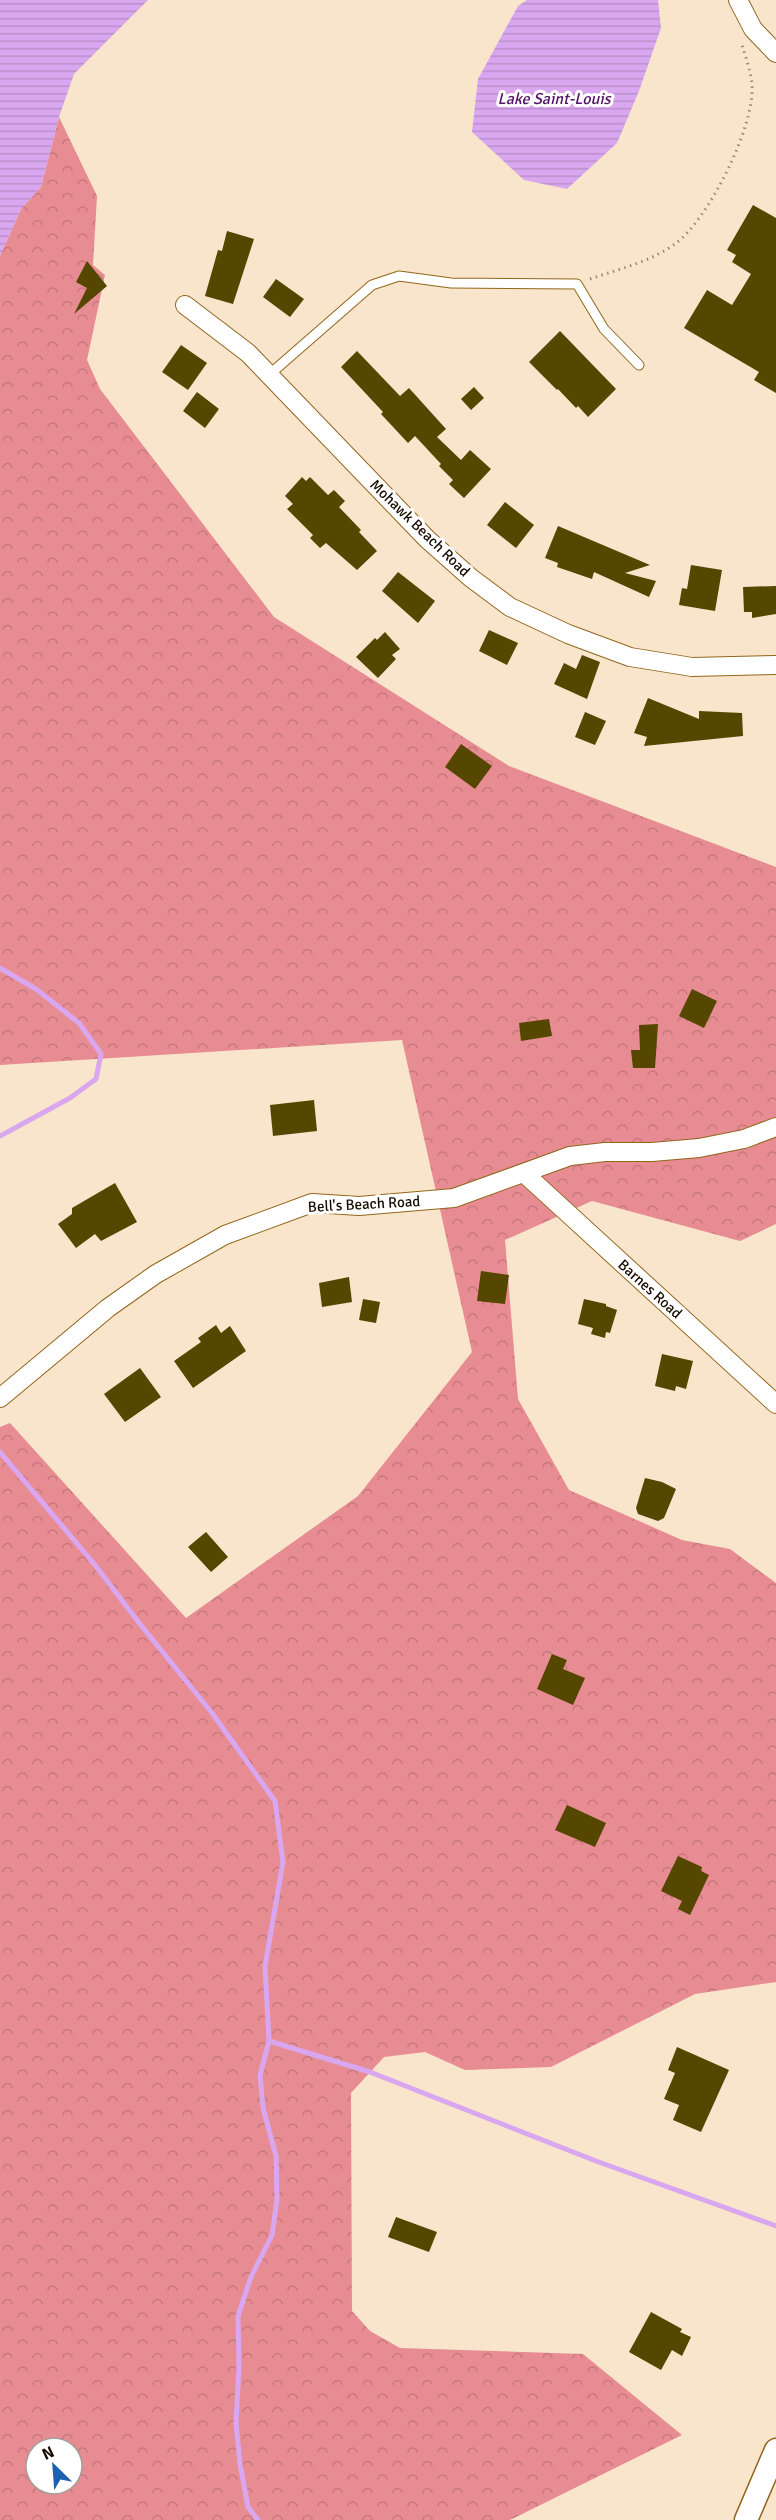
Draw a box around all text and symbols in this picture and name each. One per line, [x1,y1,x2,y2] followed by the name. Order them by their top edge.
[497,89,613,109] water label: Lake Saint-Louis
[366,476,474,580] street label: Mohawk Beach Road
[307,1192,421,1216] street label: Bell's Beach Road
[614,1256,686,1322] street label: Barnes Road
[24,2436,84,2496] north arrow
[39,2442,57,2465] text: N

